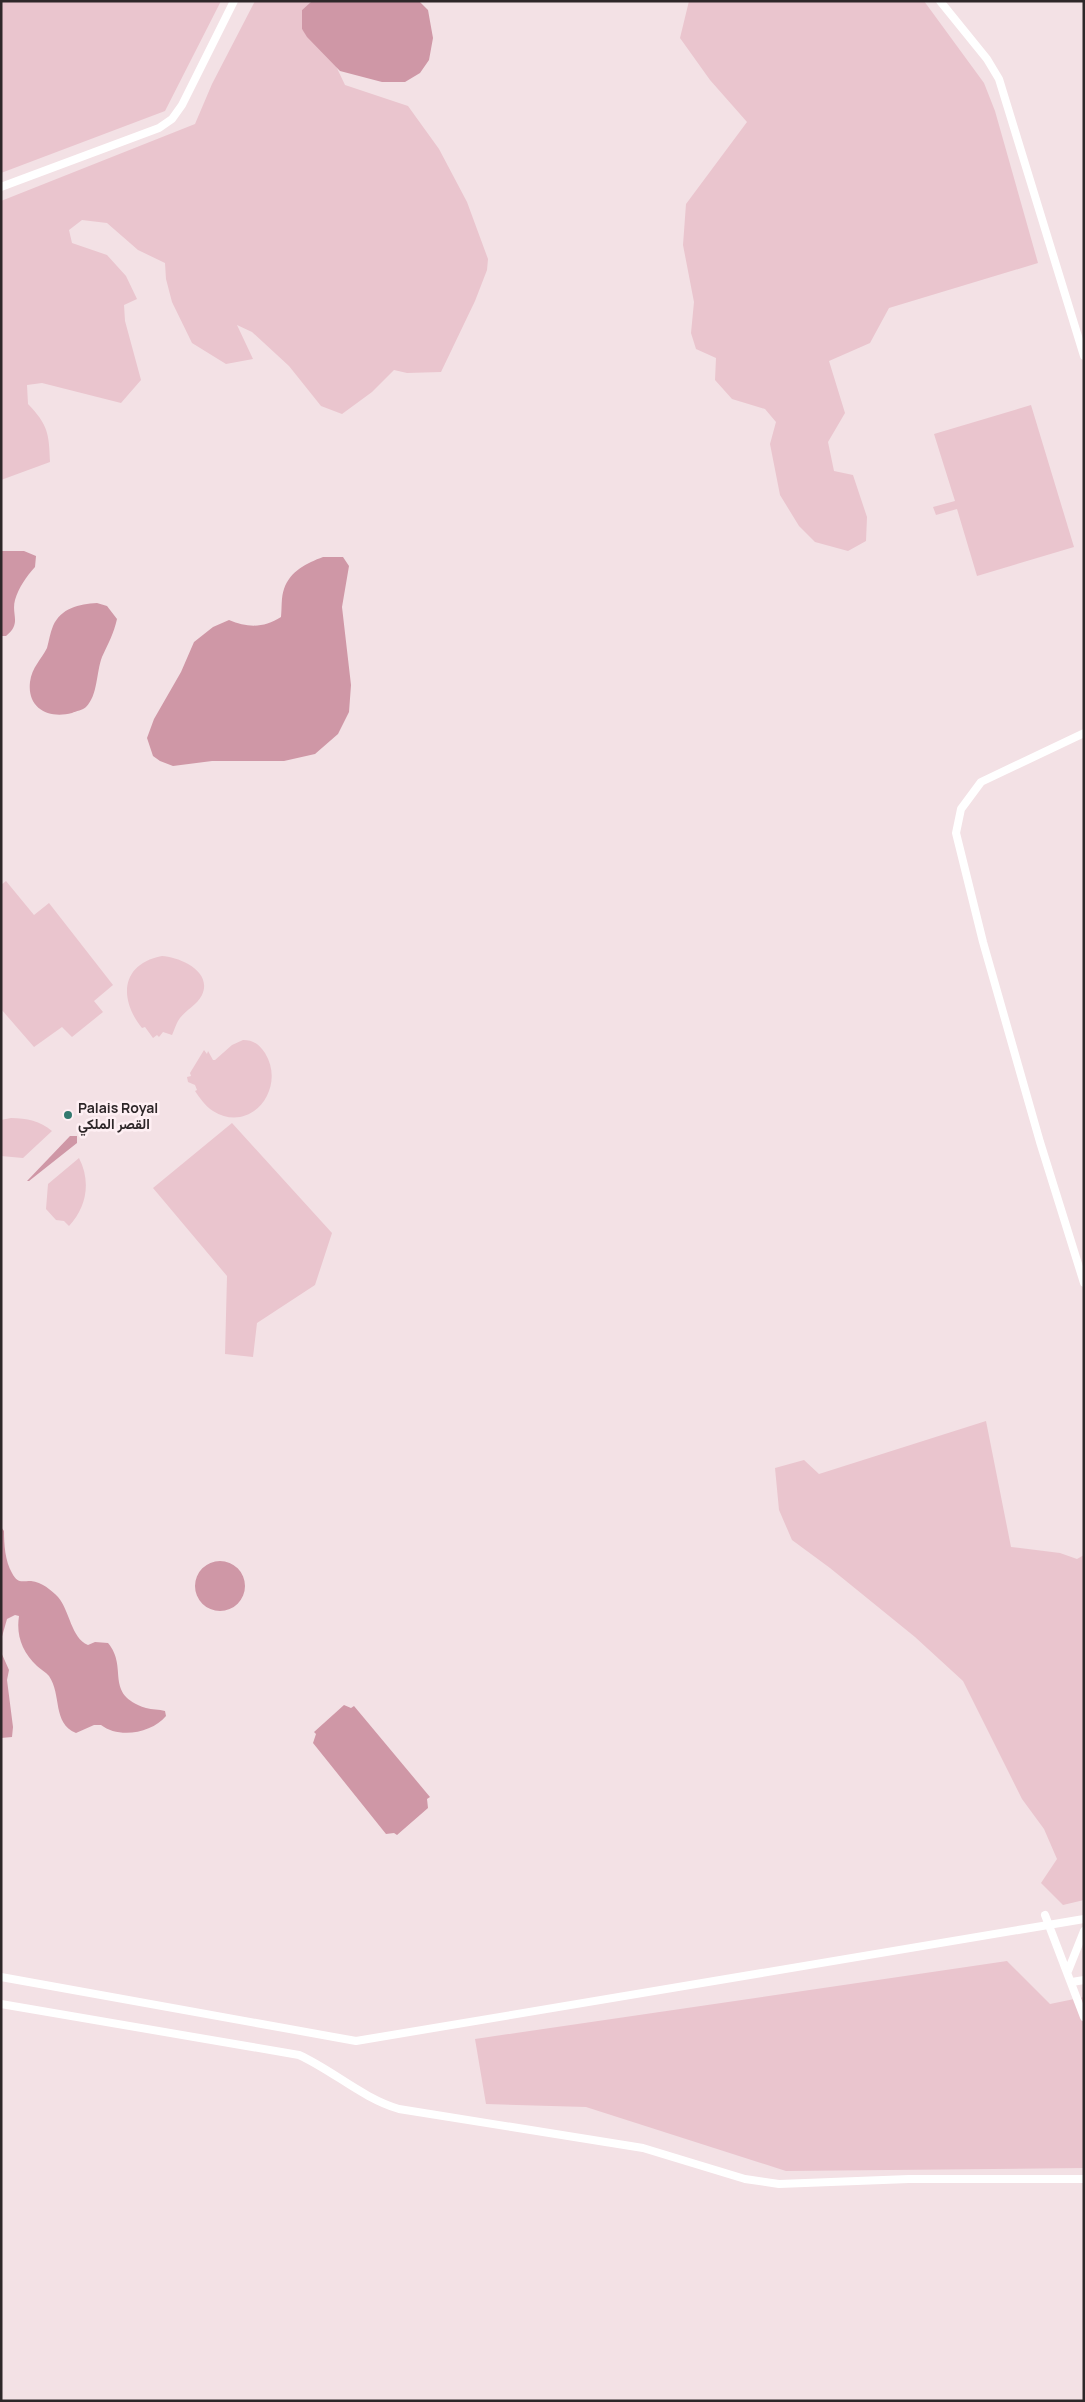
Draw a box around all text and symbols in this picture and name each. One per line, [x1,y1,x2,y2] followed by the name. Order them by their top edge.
[78,1098,158,1136] place label: Palais Royal القصر الملكي
[62,1109,74,1121] marker: Palais Royal القصر الملكي

